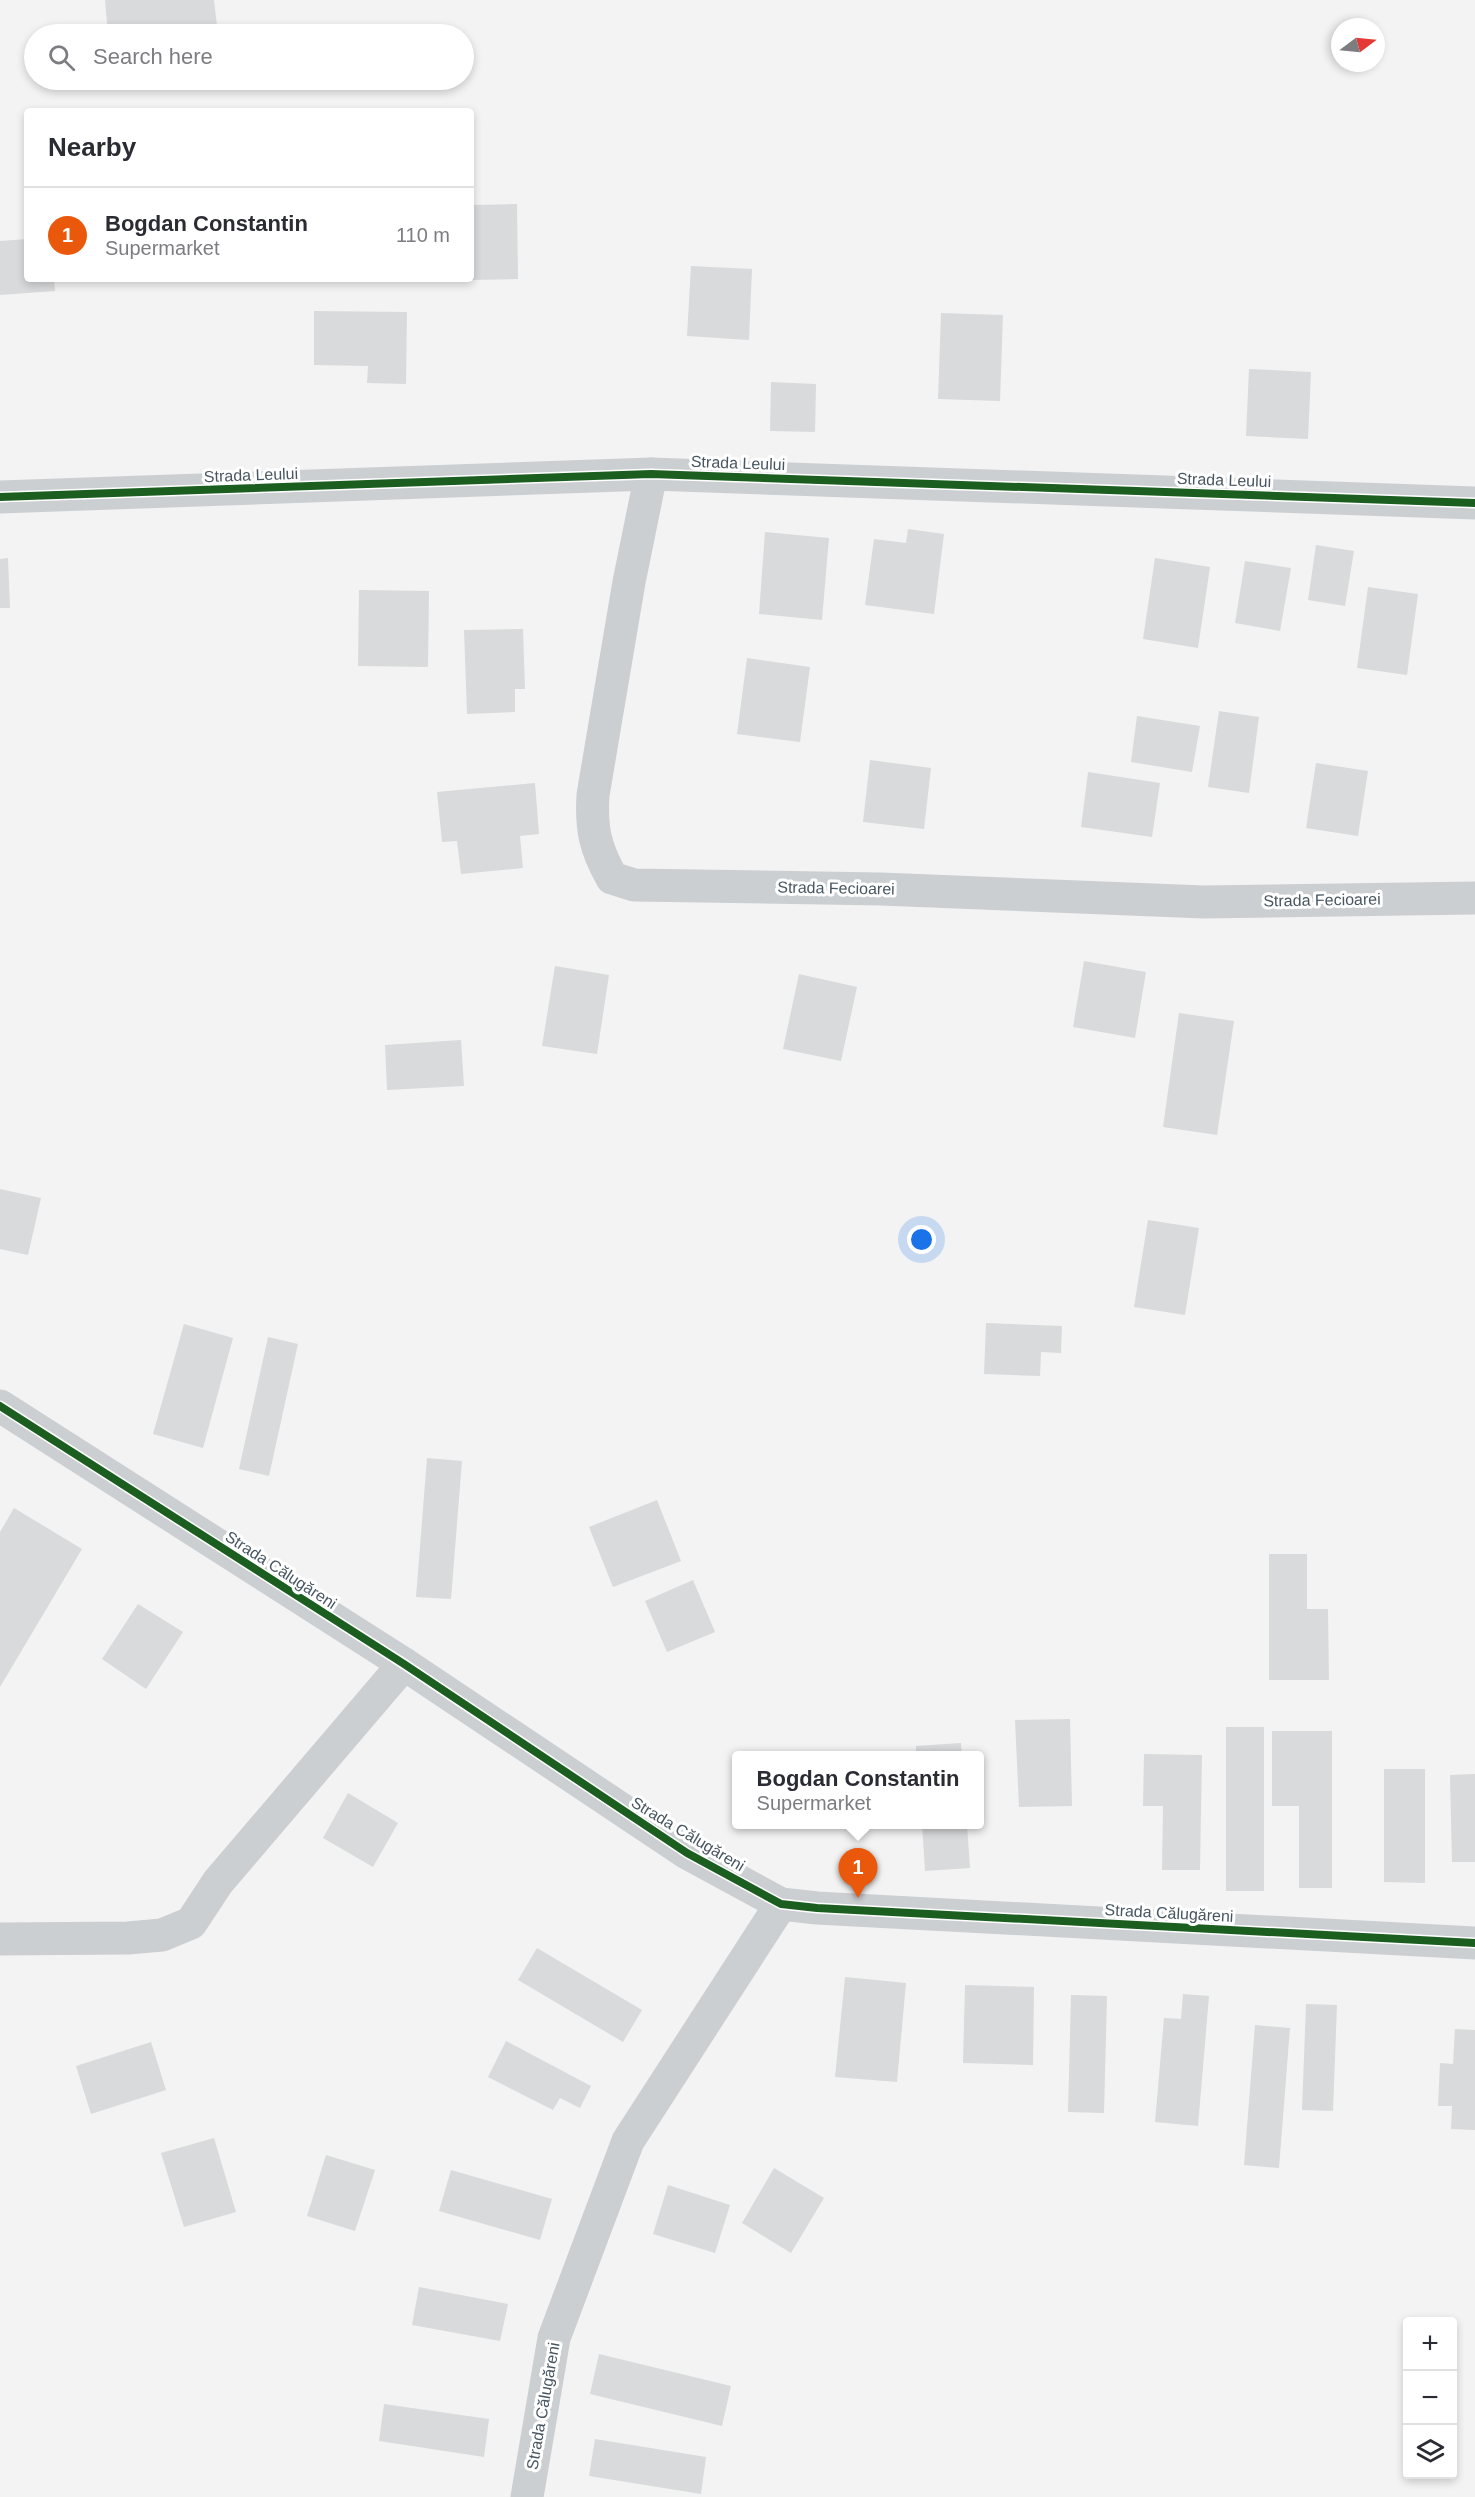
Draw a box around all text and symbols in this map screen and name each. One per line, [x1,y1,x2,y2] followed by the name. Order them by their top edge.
[1331,18,1385,72] north arrow
[24,24,474,90] search box
[45,41,78,74] icon: search
[93,44,213,69] text: Search here
[48,132,136,162] text: Nearby
[105,211,308,236] text: Bogdan Constantin
[62,224,73,246] text: 1
[396,224,450,246] text: 110 m
[105,237,220,259] text: Supermarket
[691,453,785,473] street label: Strada Leului
[204,465,298,485] street label: Strada Leului
[1177,470,1271,490] street label: Strada Leului
[777,878,895,898] street label: Strada Fecioarei
[1263,890,1381,910] street label: Strada Fecioarei
[907,1225,936,1254] your location
[222,1528,340,1612] street label: Strada Călugăreni
[732,1751,984,1829] popup
[757,1766,959,1791] text: Bogdan Constantin
[757,1792,871,1814] text: Supermarket
[628,1794,748,1874] street label: Strada Călugăreni
[838,1848,878,1898] pin: 1
[1104,1901,1234,1925] street label: Strada Călugăreni
[1403,2317,1457,2479] map controls
[1403,2317,1457,2371] button: +
[523,2341,563,2471] street label: Strada Călugăreni
[1403,2371,1457,2425] button: −
[1403,2425,1457,2479] button: layers

